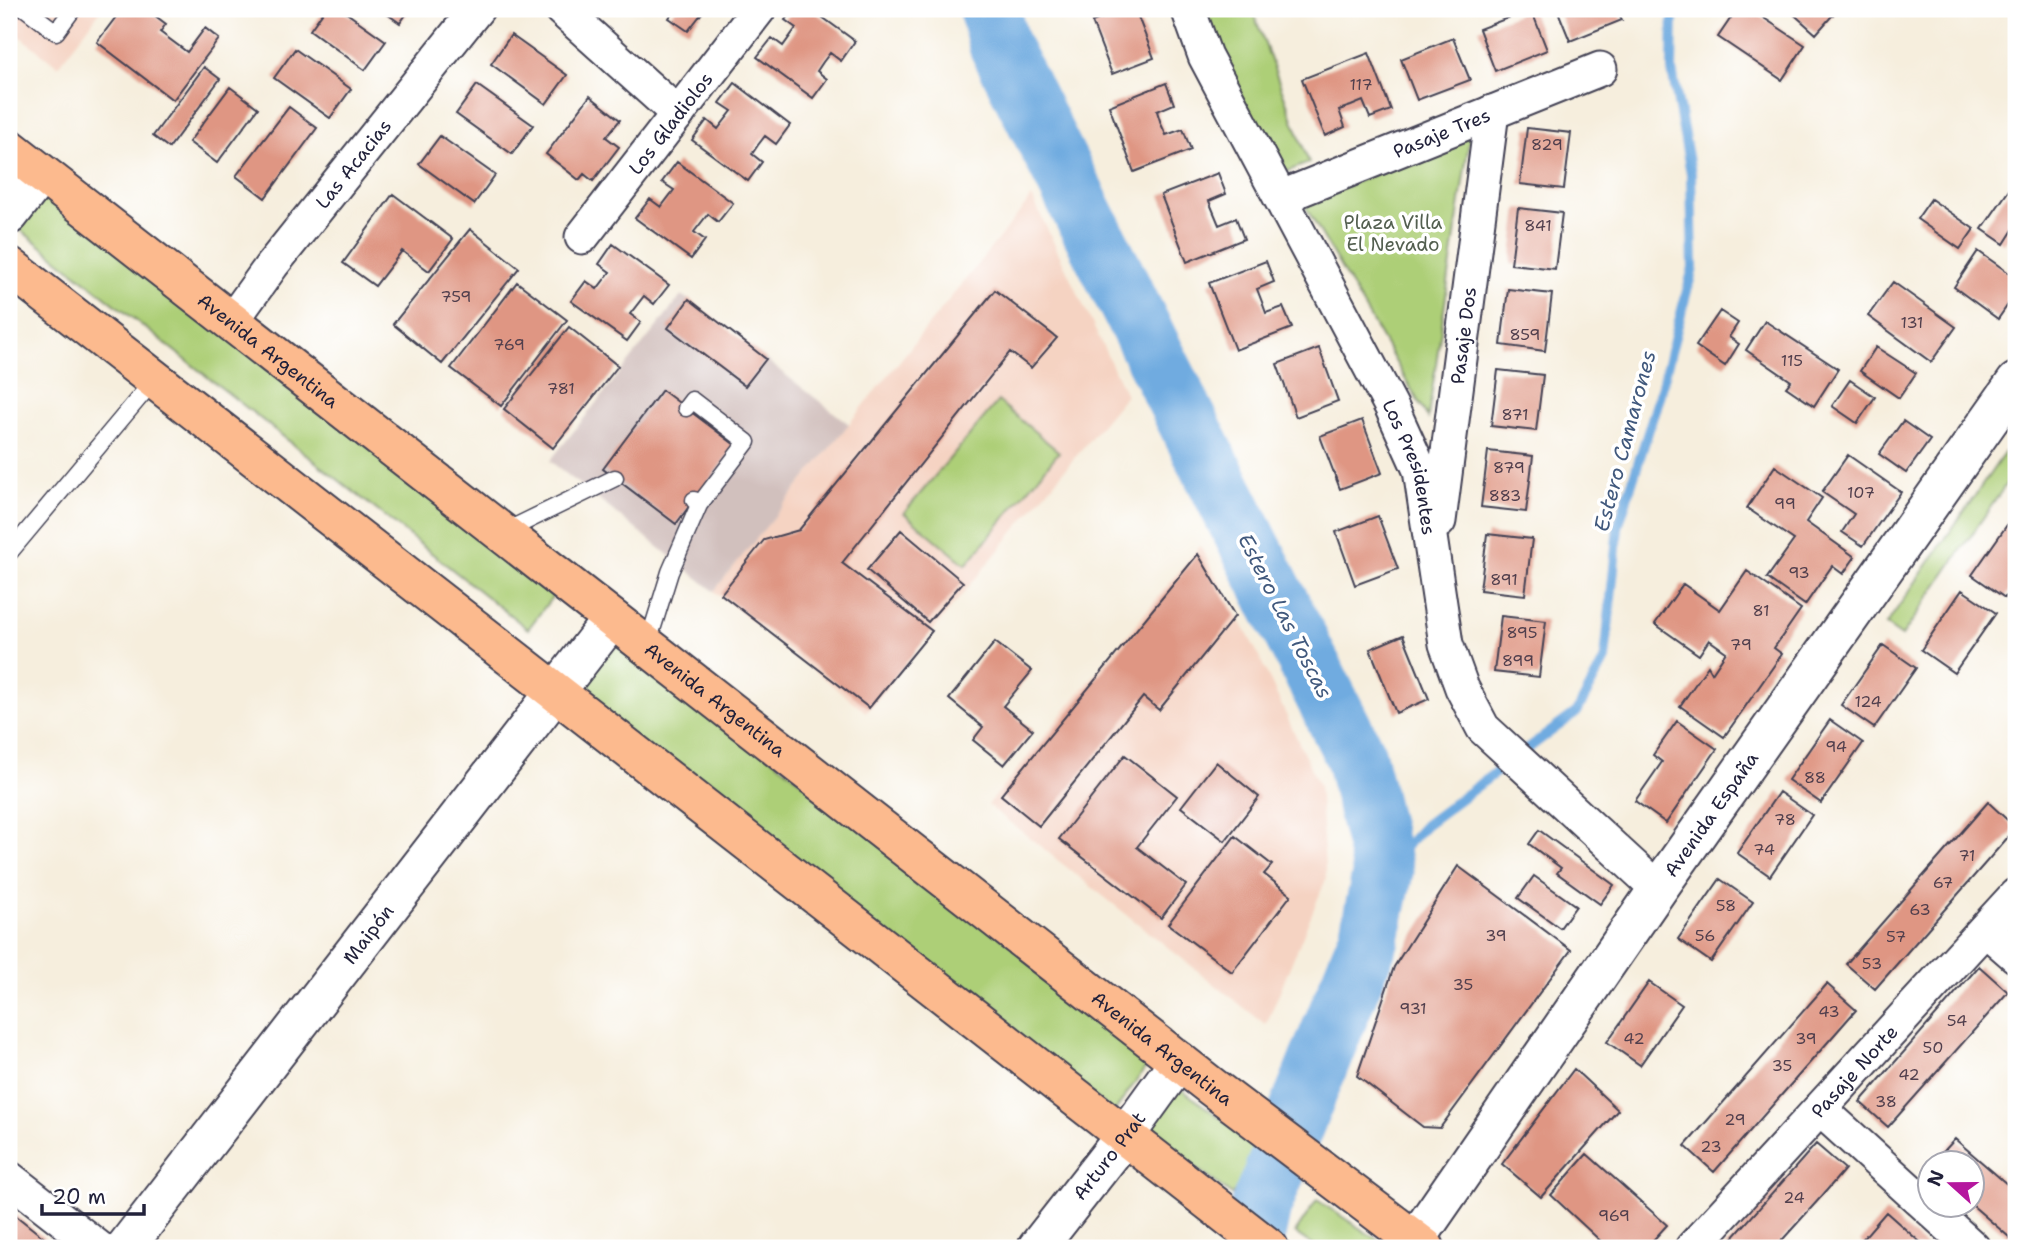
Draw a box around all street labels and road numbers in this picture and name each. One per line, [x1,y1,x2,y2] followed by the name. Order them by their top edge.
[623,67,718,180] street label: Los Gladiolos
[1389,102,1494,164] street label: Pasaje Tres
[310,114,397,214] street label: Las Acacias
[1444,285,1482,386] street label: Pasaje Dos
[193,287,344,414] street label: Avenida Argentina
[1377,395,1442,537] street label: Los Presidentes
[640,636,791,762] street label: Avenida Argentina
[1658,747,1764,882] street label: Avenida España
[337,899,399,969] street label: Maipón
[1087,985,1238,1111] street label: Avenida Argentina
[1805,1019,1903,1123] street label: Pasaje Norte
[1067,1107,1151,1205] street label: Arturo Prat

